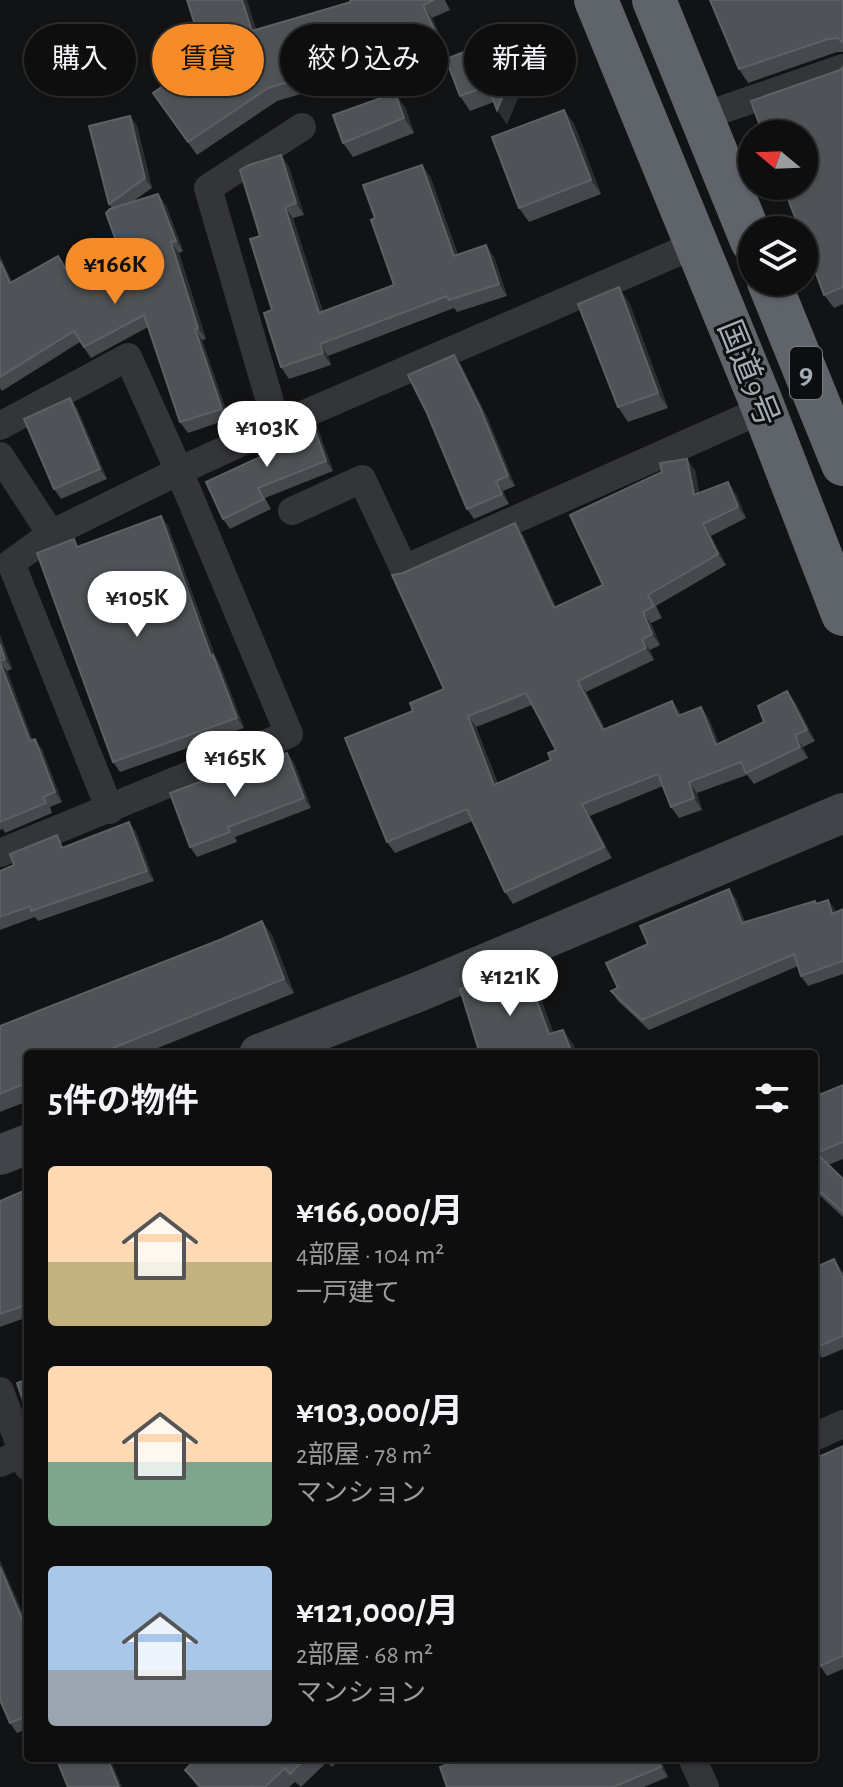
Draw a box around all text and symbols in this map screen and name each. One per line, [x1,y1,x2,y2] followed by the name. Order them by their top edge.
[24,24,136,96] chip: 購入
[152,24,264,96] chip: 賃貸
[280,24,448,96] chip: 絞り込み
[464,24,576,96] chip: 新着
[738,120,818,200] north arrow
[738,120,818,296] map controls
[738,216,818,296] button: layers
[59,238,171,306] pin: ¥166K
[83,251,147,277] text: ¥166K
[712,315,786,431] street label: 国道9号
[790,347,822,399] road number: 9
[211,401,323,469] pin: ¥103K
[236,414,298,440] text: ¥103K
[81,571,193,639] pin: ¥105K
[106,584,169,610] text: ¥105K
[179,731,291,799] pin: ¥165K
[204,744,266,770] text: ¥165K
[454,950,566,1018] pin: ¥121K
[480,963,540,989] text: ¥121K
[750,1076,794,1120] icon: filters
[48,1085,199,1119] text: 5件の物件
[296,1195,464,1229] text: ¥166,000/月
[112,1198,208,1294] icon: home
[296,1242,444,1268] text: 4部屋 · 104 m²
[296,1280,400,1306] text: 一戸建て
[296,1395,463,1429] text: ¥103,000/月
[112,1398,208,1494] icon: home
[296,1442,432,1468] text: 2部屋 · 78 m²
[296,1480,426,1506] text: マンション
[296,1595,459,1629] text: ¥121,000/月
[112,1598,208,1694] icon: home
[296,1642,433,1668] text: 2部屋 · 68 m²
[296,1680,426,1706] text: マンション

